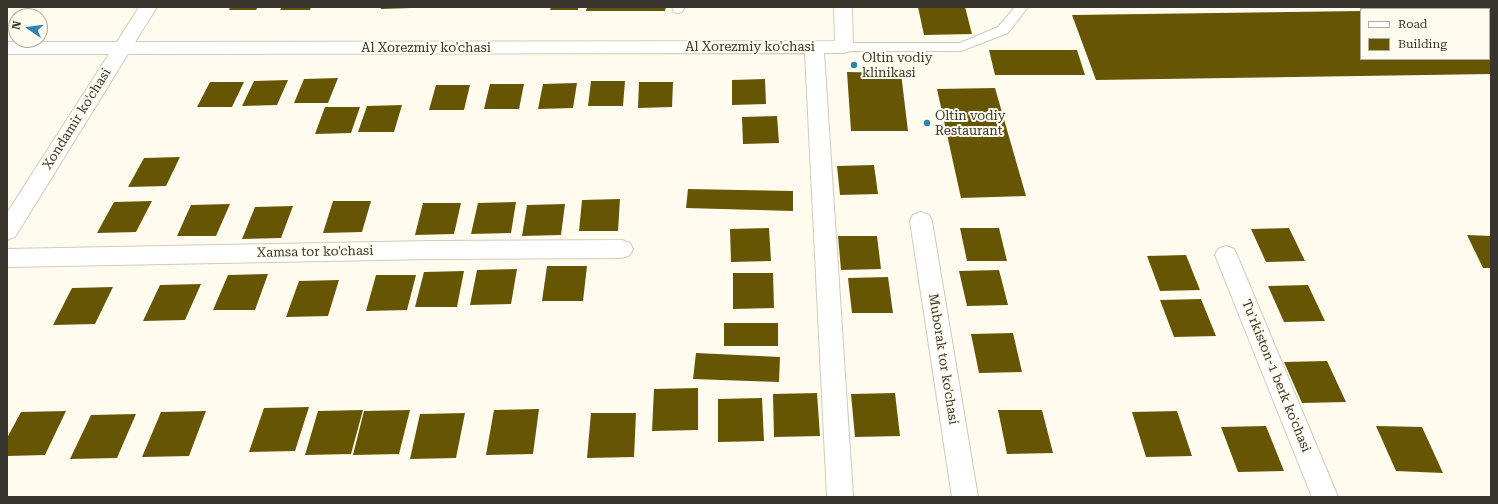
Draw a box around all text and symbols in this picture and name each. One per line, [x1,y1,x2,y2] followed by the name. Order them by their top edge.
[8,8,48,48] north arrow
[1360,8,1490,60] legend
[1398,17,1427,31] text: Road
[10,20,24,31] text: N
[1398,37,1447,51] text: Building
[685,39,815,55] street label: Al Xorezmiy ko'chasi
[361,40,491,56] street label: Al Xorezmiy ko'chasi
[862,50,932,81] place label: Oltin vodiy klinikasi
[849,60,859,70] marker: Oltin vodiy klinikasi
[40,66,114,172] street label: Xondamir ko'chasi
[935,108,1005,139] place label: Oltin vodiy Restaurant
[922,118,932,128] marker: Oltin vodiy Restaurant
[257,243,373,261] street label: Xamsa tor ko'chasi
[925,292,961,426] street label: Muborak tor ko'chasi
[1238,297,1314,455] street label: Tu'rkiston-1 berk ko'chasi

